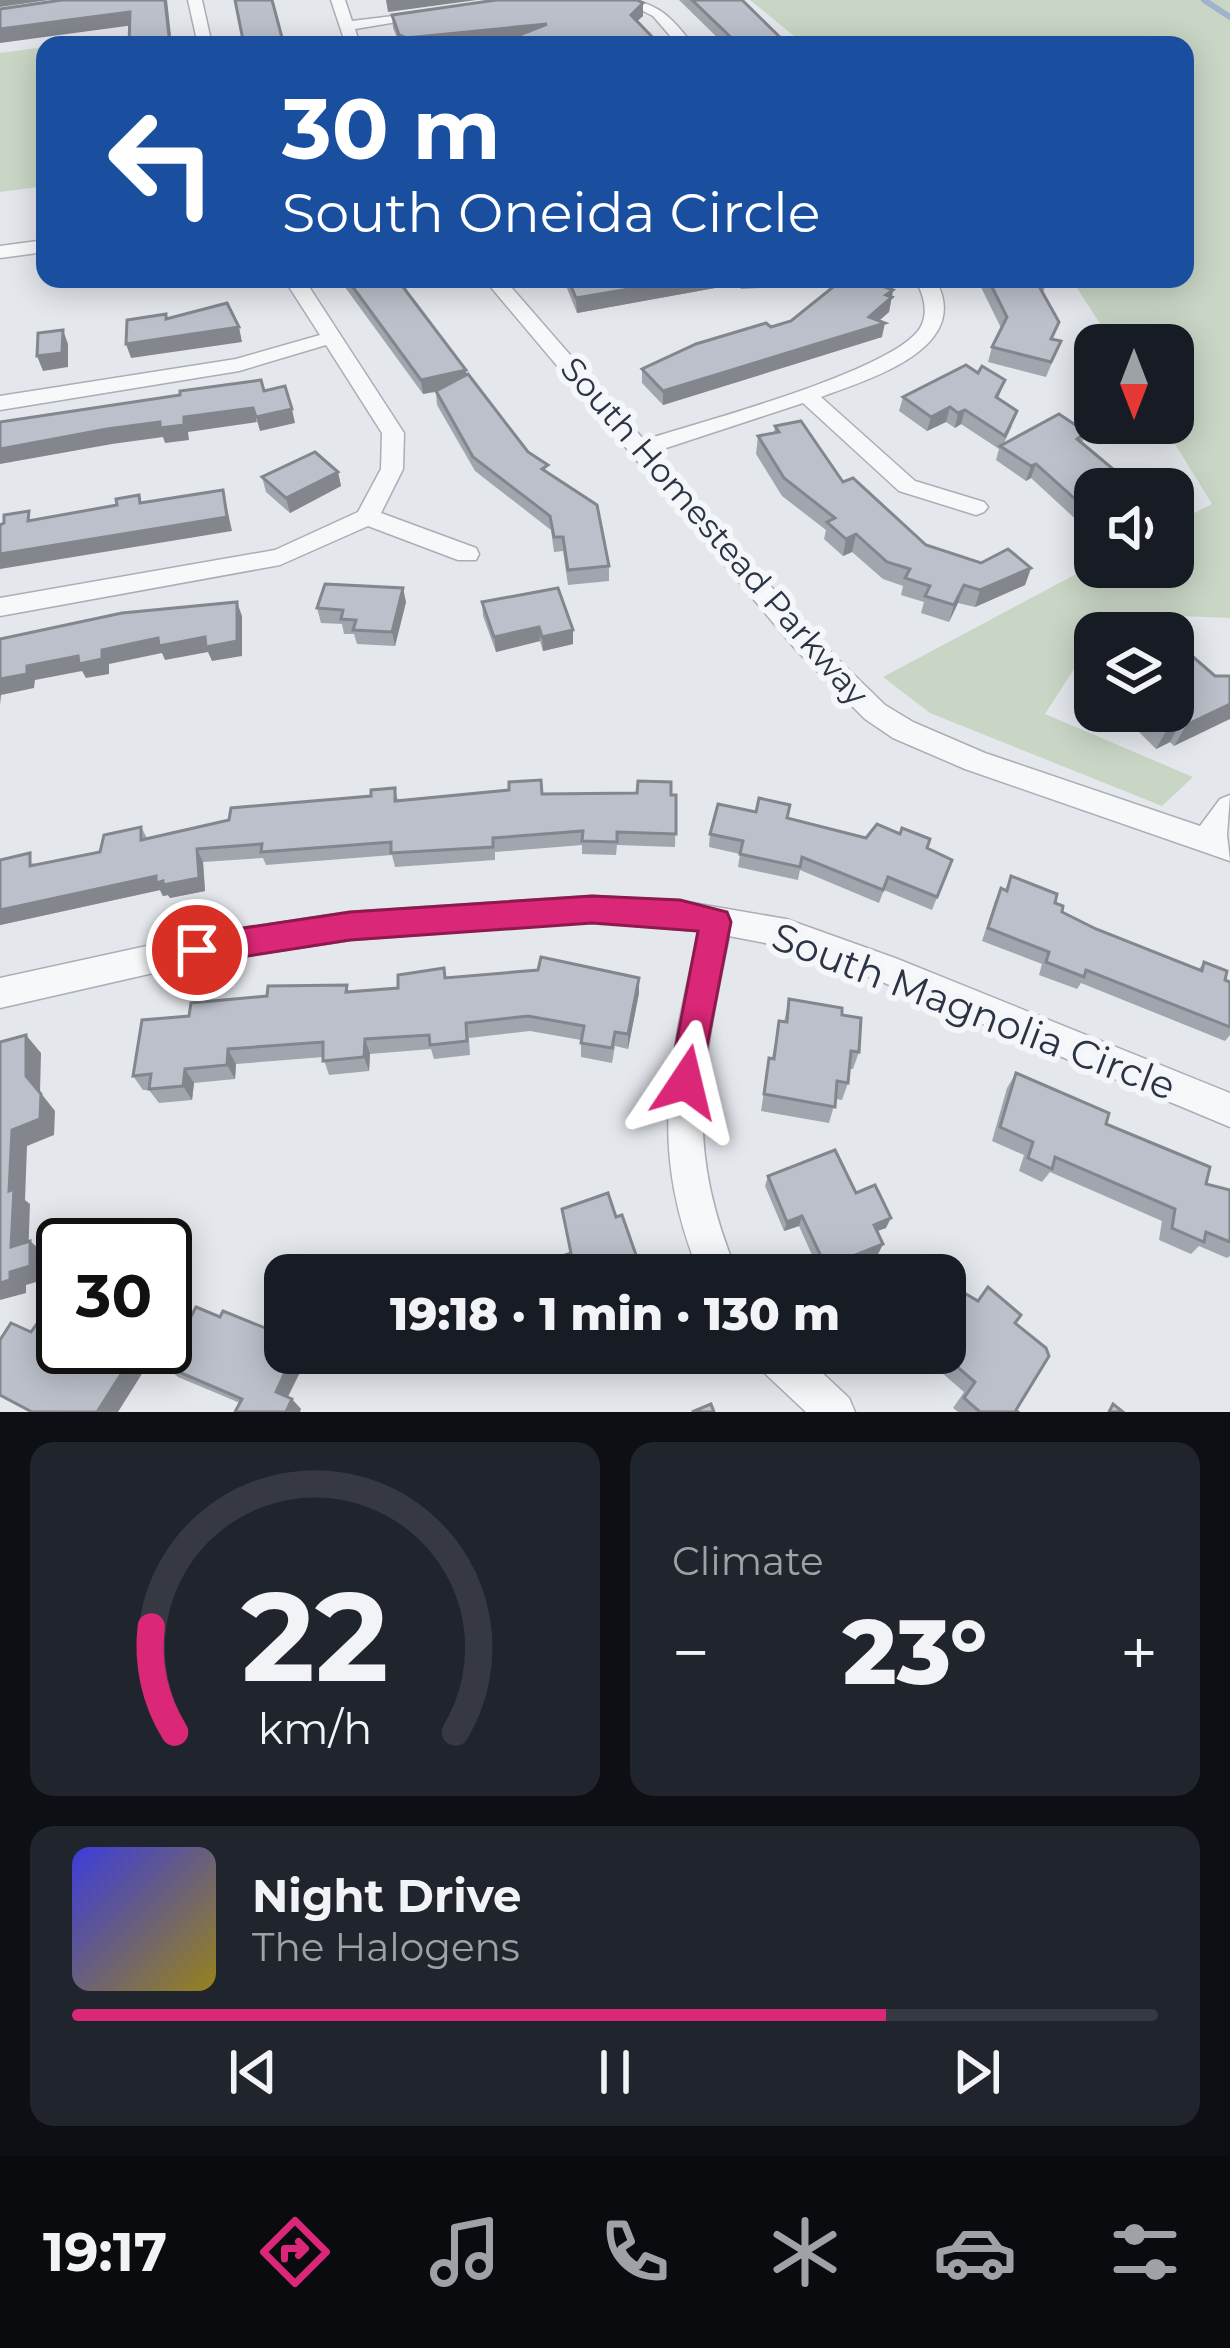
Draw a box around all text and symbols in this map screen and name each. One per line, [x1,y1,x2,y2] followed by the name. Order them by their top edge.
[282,78,501,180] text: 30 m
[84,84,240,240] icon: left
[282,180,820,246] text: South Oneida Circle
[1074,324,1194,444] north arrow
[1074,324,1194,732] map controls
[553,349,877,713] street label: South Homestead Parkway
[1074,468,1194,588] button: sound
[1074,612,1194,732] button: layers
[146,899,248,1001] pin
[766,912,1182,1110] street label: South Magnolia Circle
[164,917,230,983] icon: arrive
[623,1019,749,1145] position arrow
[36,1218,192,1374] speed limit sign: 30
[390,1286,840,1341] text: 19:18 · 1 min · 130 m
[672,1537,824,1585] text: Climate
[241,1560,389,1712] text: 22
[843,1597,987,1707] text: 23°
[672,1612,710,1693] text: −
[1120,1612,1158,1693] text: +
[258,1702,372,1755] text: km/h
[252,1868,521,1923] text: Night Drive
[252,1923,520,1971] text: The Halogens
[220,2039,286,2105] icon: previous
[582,2039,648,2105] icon: pause
[944,2039,1010,2105] icon: next
[253,2210,337,2294] icon: directions
[423,2210,507,2294] icon: music
[593,2210,677,2294] icon: phone
[763,2210,847,2294] icon: climate
[933,2210,1017,2294] icon: car
[1103,2210,1187,2294] icon: filters
[43,2219,167,2285] text: 19:17

